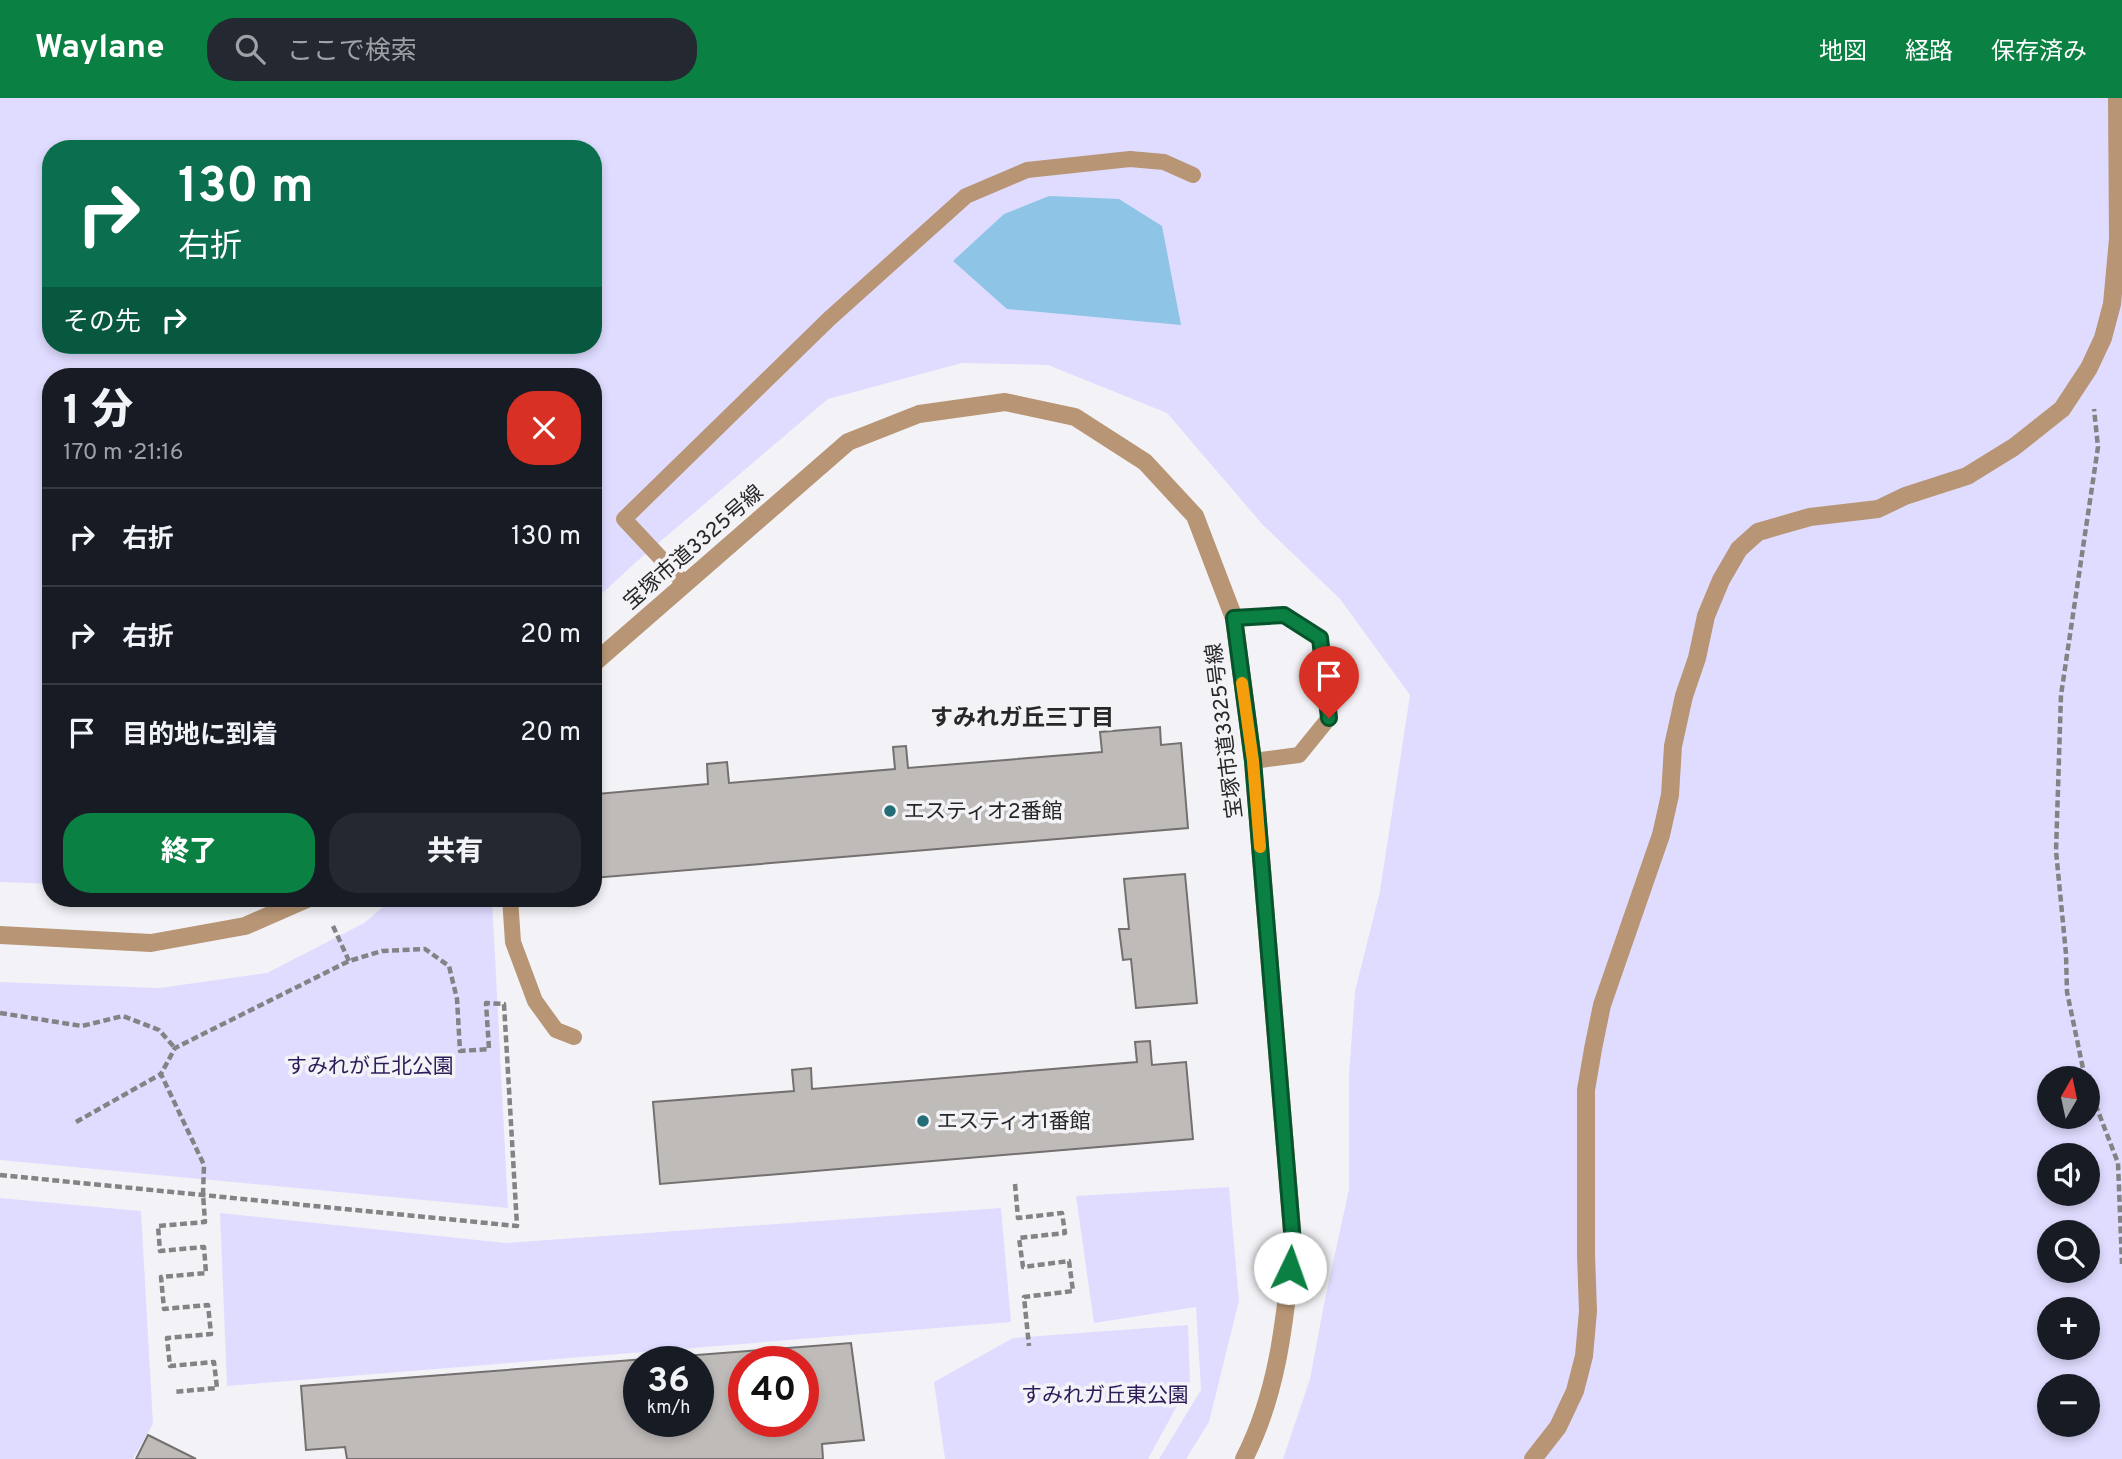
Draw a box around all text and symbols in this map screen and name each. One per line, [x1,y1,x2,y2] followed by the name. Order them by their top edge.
[207,18,697,81] search box
[35,28,165,70] text: Waylane
[231,30,269,68] icon: search
[287,36,417,69] text: ここで検索
[1819,38,1867,68] text: 地図
[1905,38,1953,68] text: 経路
[1991,38,2087,68] text: 保存済み
[178,158,314,220] text: 130 m
[63,168,154,259] icon: right
[178,228,242,268] text: 右折
[155,301,193,339] icon: right
[63,307,141,340] text: その先
[63,386,133,439] text: 1 分
[507,391,581,465] button: close
[63,439,183,468] text: 170 m · 21:16
[618,480,770,616] street label: 宝塚市道3325号線
[63,518,101,556] icon: right
[511,521,581,554] text: 130 m
[122,524,174,557] text: 右折
[63,616,101,654] icon: right
[520,619,581,652] text: 20 m
[122,622,174,655] text: 右折
[1201,641,1250,820] street label: 宝塚市道3325号線
[1299,646,1359,718] pin
[1310,657,1348,695] icon: arrive
[930,705,1114,734] district label: すみれガ丘三丁目
[63,714,101,752] icon: arrive
[520,717,581,750] text: 20 m
[122,720,278,753] text: 目的地に到着
[904,799,1063,826] place label: エスティオ2番館
[882,803,898,819] marker: エスティオ2番館
[63,813,315,893] button: 終了
[329,813,581,893] button: 共有
[286,1054,454,1081] park label: すみれが丘北公園
[2037,1066,2100,1129] north arrow
[2037,1066,2100,1437] map controls
[937,1109,1091,1136] place label: エスティオ1番館
[915,1113,931,1129] marker: エスティオ1番館
[2037,1143,2100,1206] button: sound
[2037,1220,2100,1283] button: search
[1253,1231,1327,1305] position arrow
[2037,1297,2100,1360] button: +
[728,1346,819,1437] speed limit sign: 40
[647,1360,690,1404] text: 36
[2037,1374,2100,1437] button: −
[1021,1383,1189,1410] park label: すみれガ丘東公園
[647,1397,690,1420] text: km/h

